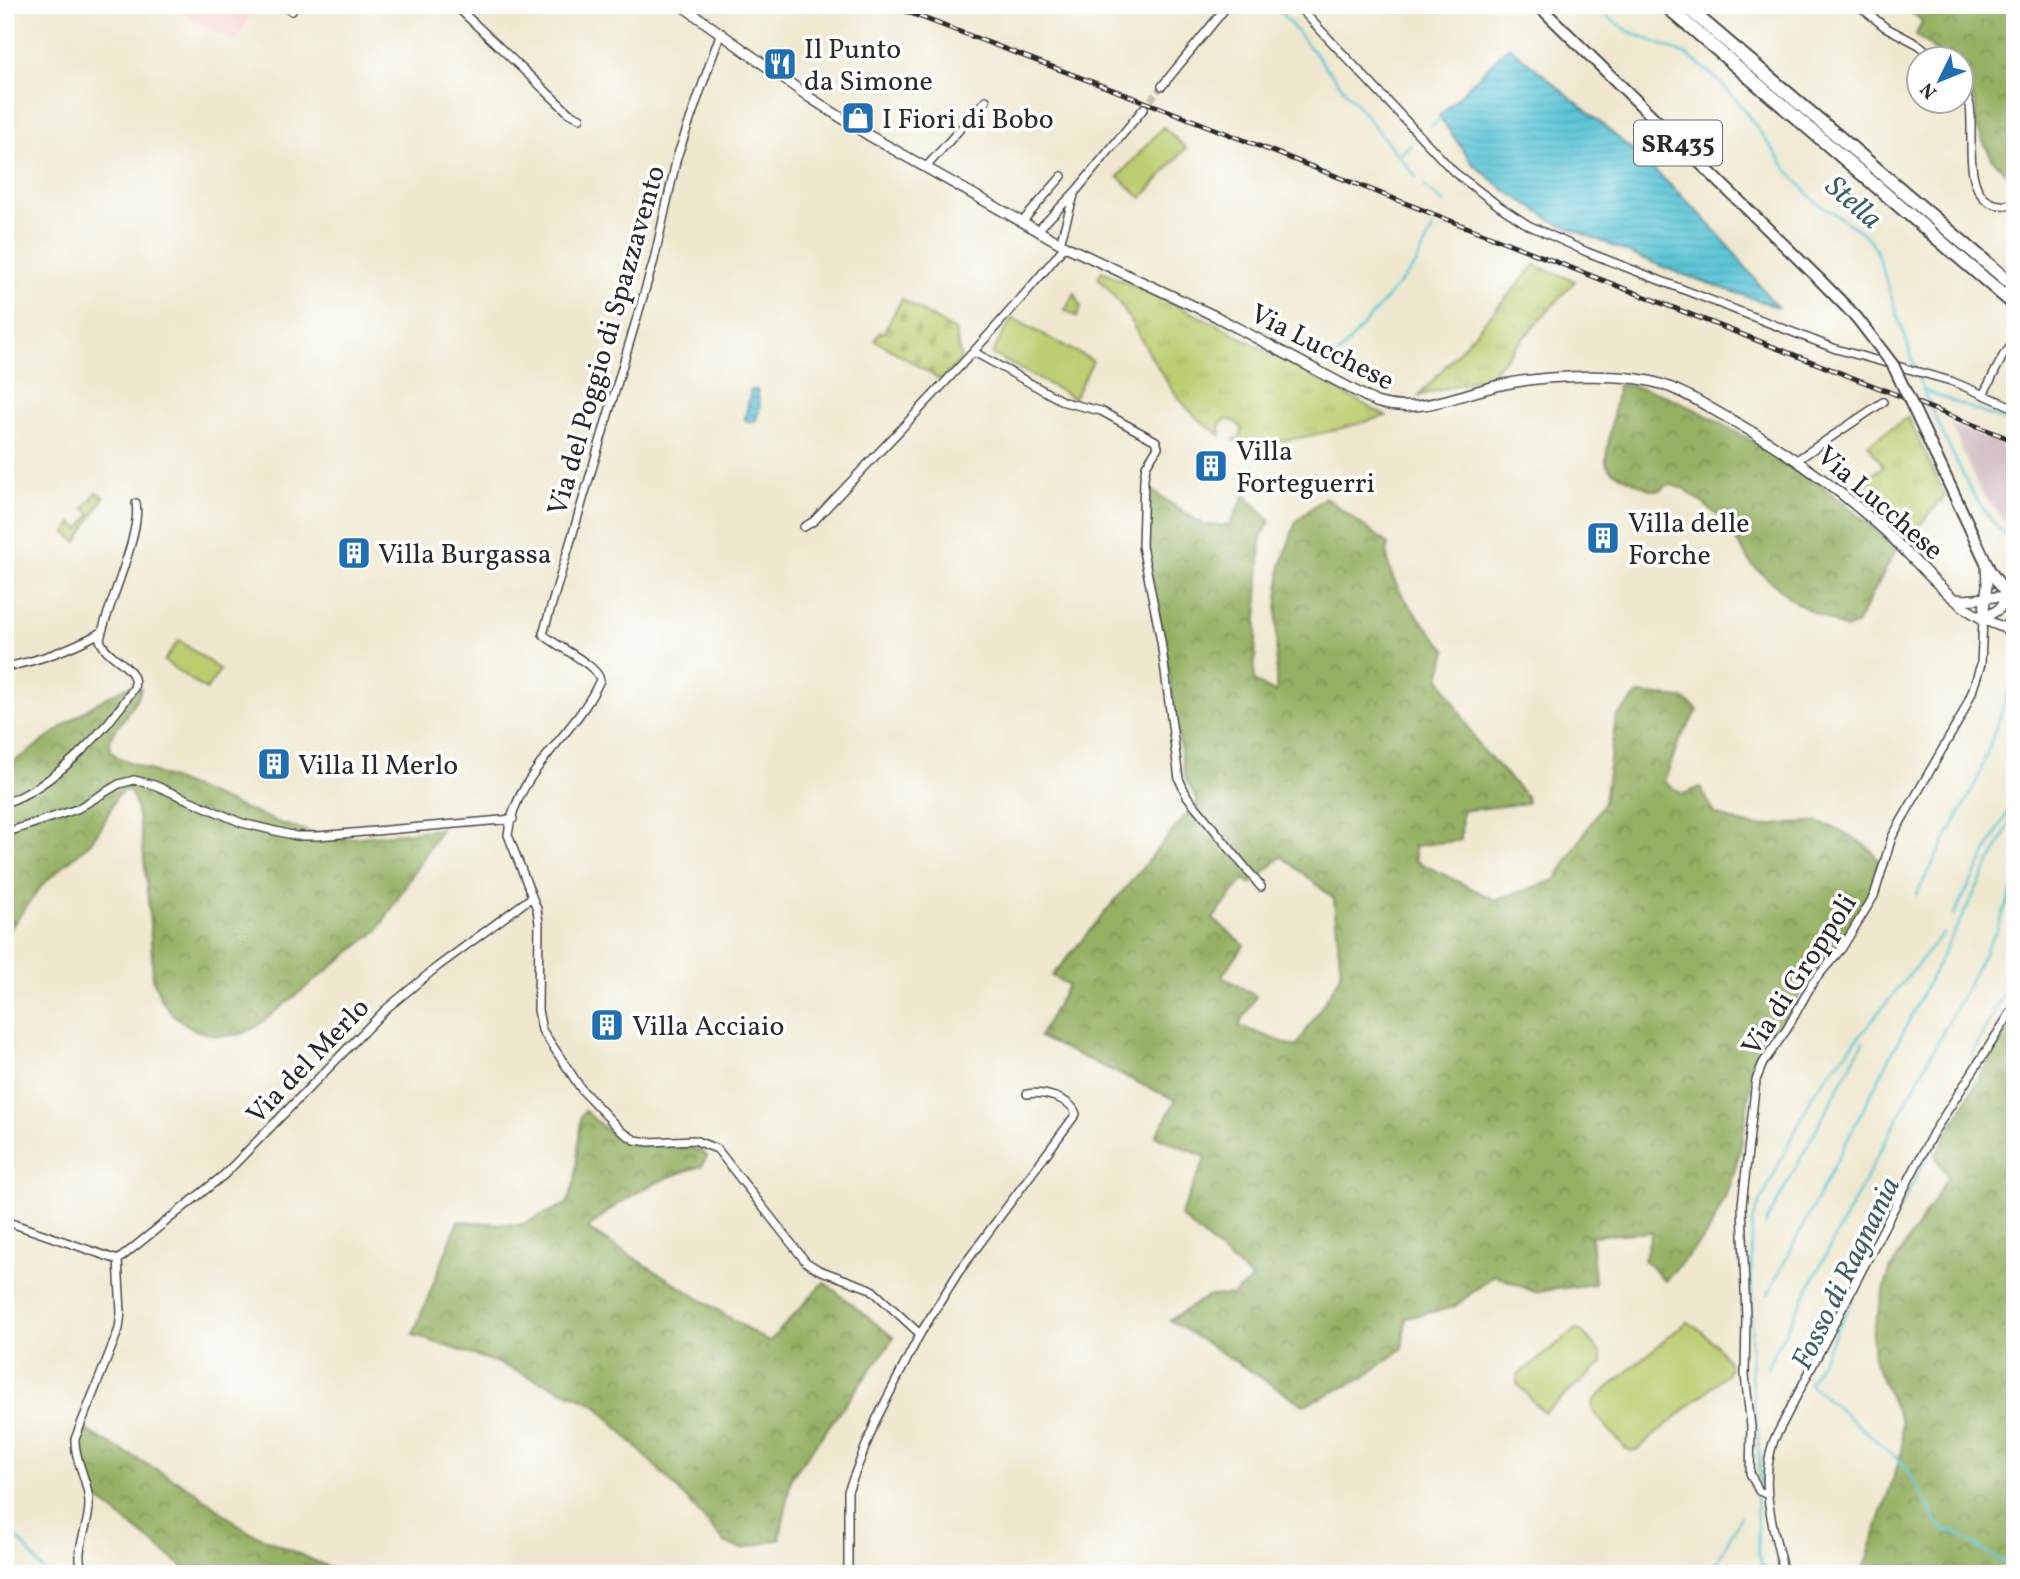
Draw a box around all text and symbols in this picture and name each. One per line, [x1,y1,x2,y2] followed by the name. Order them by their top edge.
[804,31,933,102] place label: Il Punto da Simone
[761,45,799,83] restaurant icon: Il Punto da Simone
[1904,46,1974,116] north arrow
[1915,76,1943,104] text: N
[839,99,877,137] shop icon: I Fiori di Bobo
[882,101,1054,140] place label: I Fiori di Bobo
[1634,120,1722,166] road number: SR435
[539,161,676,520] street label: Via del Poggio di Spazzavento
[1815,167,1890,240] water label: Stella
[1243,295,1401,401] street label: Via Lucchese
[1236,433,1375,504] place label: Villa Forteguerri
[1807,438,1951,570] street label: Via Lucchese
[1192,447,1230,485] building icon: Villa Forteguerri
[1628,505,1750,576] place label: Villa delle Forche
[1584,519,1622,557] building icon: Villa delle Forche
[335,534,373,572] building icon: Villa Burgassa
[378,536,552,575] place label: Villa Burgassa
[255,745,293,783] building icon: Villa Il Merlo
[298,747,458,786] place label: Villa Il Merlo
[1733,887,1867,1064] street label: Via di Groppoli
[238,990,379,1134] street label: Via del Merlo
[588,1006,626,1044] building icon: Villa Acciaio
[632,1008,784,1047] place label: Villa Acciaio
[1782,1170,1912,1377] water label: Fosso di Ragnania

